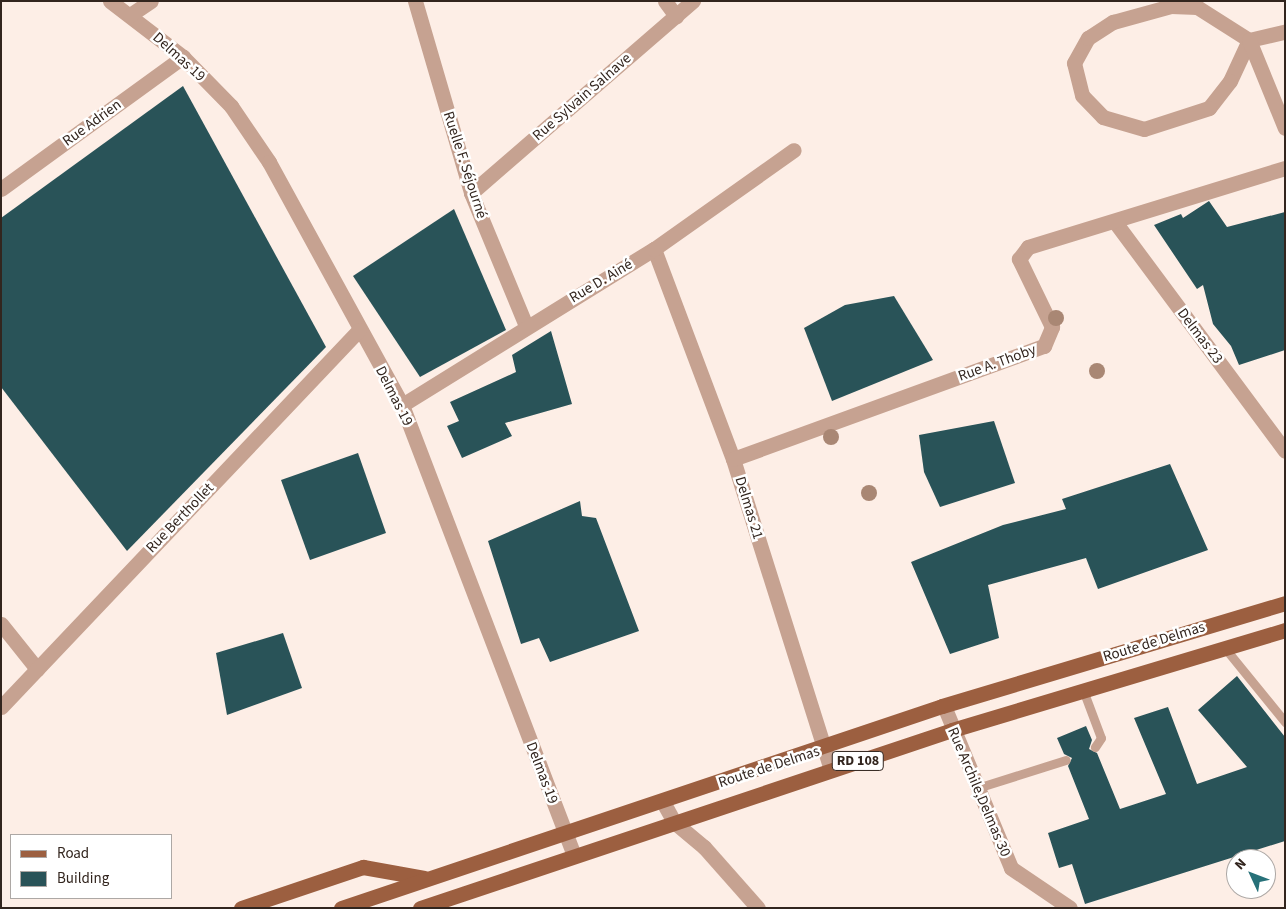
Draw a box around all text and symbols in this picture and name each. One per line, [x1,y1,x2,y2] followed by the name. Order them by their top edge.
[149,29,209,85] street label: Delmas 19
[529,49,635,145] street label: Rue Sylvain Salnave
[59,96,125,150] street label: Rue Adrien
[439,109,491,221] street label: Ruelle F. Séjourné
[566,255,636,307] street label: Rue D. Ainé
[1173,305,1227,367] street label: Delmas 23
[956,341,1038,385] street label: Rue A. Thoby
[371,363,417,429] street label: Delmas 19
[731,474,767,542] street label: Delmas 21
[142,479,218,557] street label: Rue Berthollet
[1101,618,1207,666] street label: Route de Delmas
[944,725,1014,859] street label: Rue Archile,Delmas 30
[522,740,562,806] street label: Delmas 19
[716,742,822,792] street label: Route de Delmas
[832,749,884,772] road number: RD 108
[10,834,172,899] legend
[57,843,89,864] text: Road
[1226,849,1276,899] north arrow
[1230,854,1251,875] text: N
[57,868,109,889] text: Building

